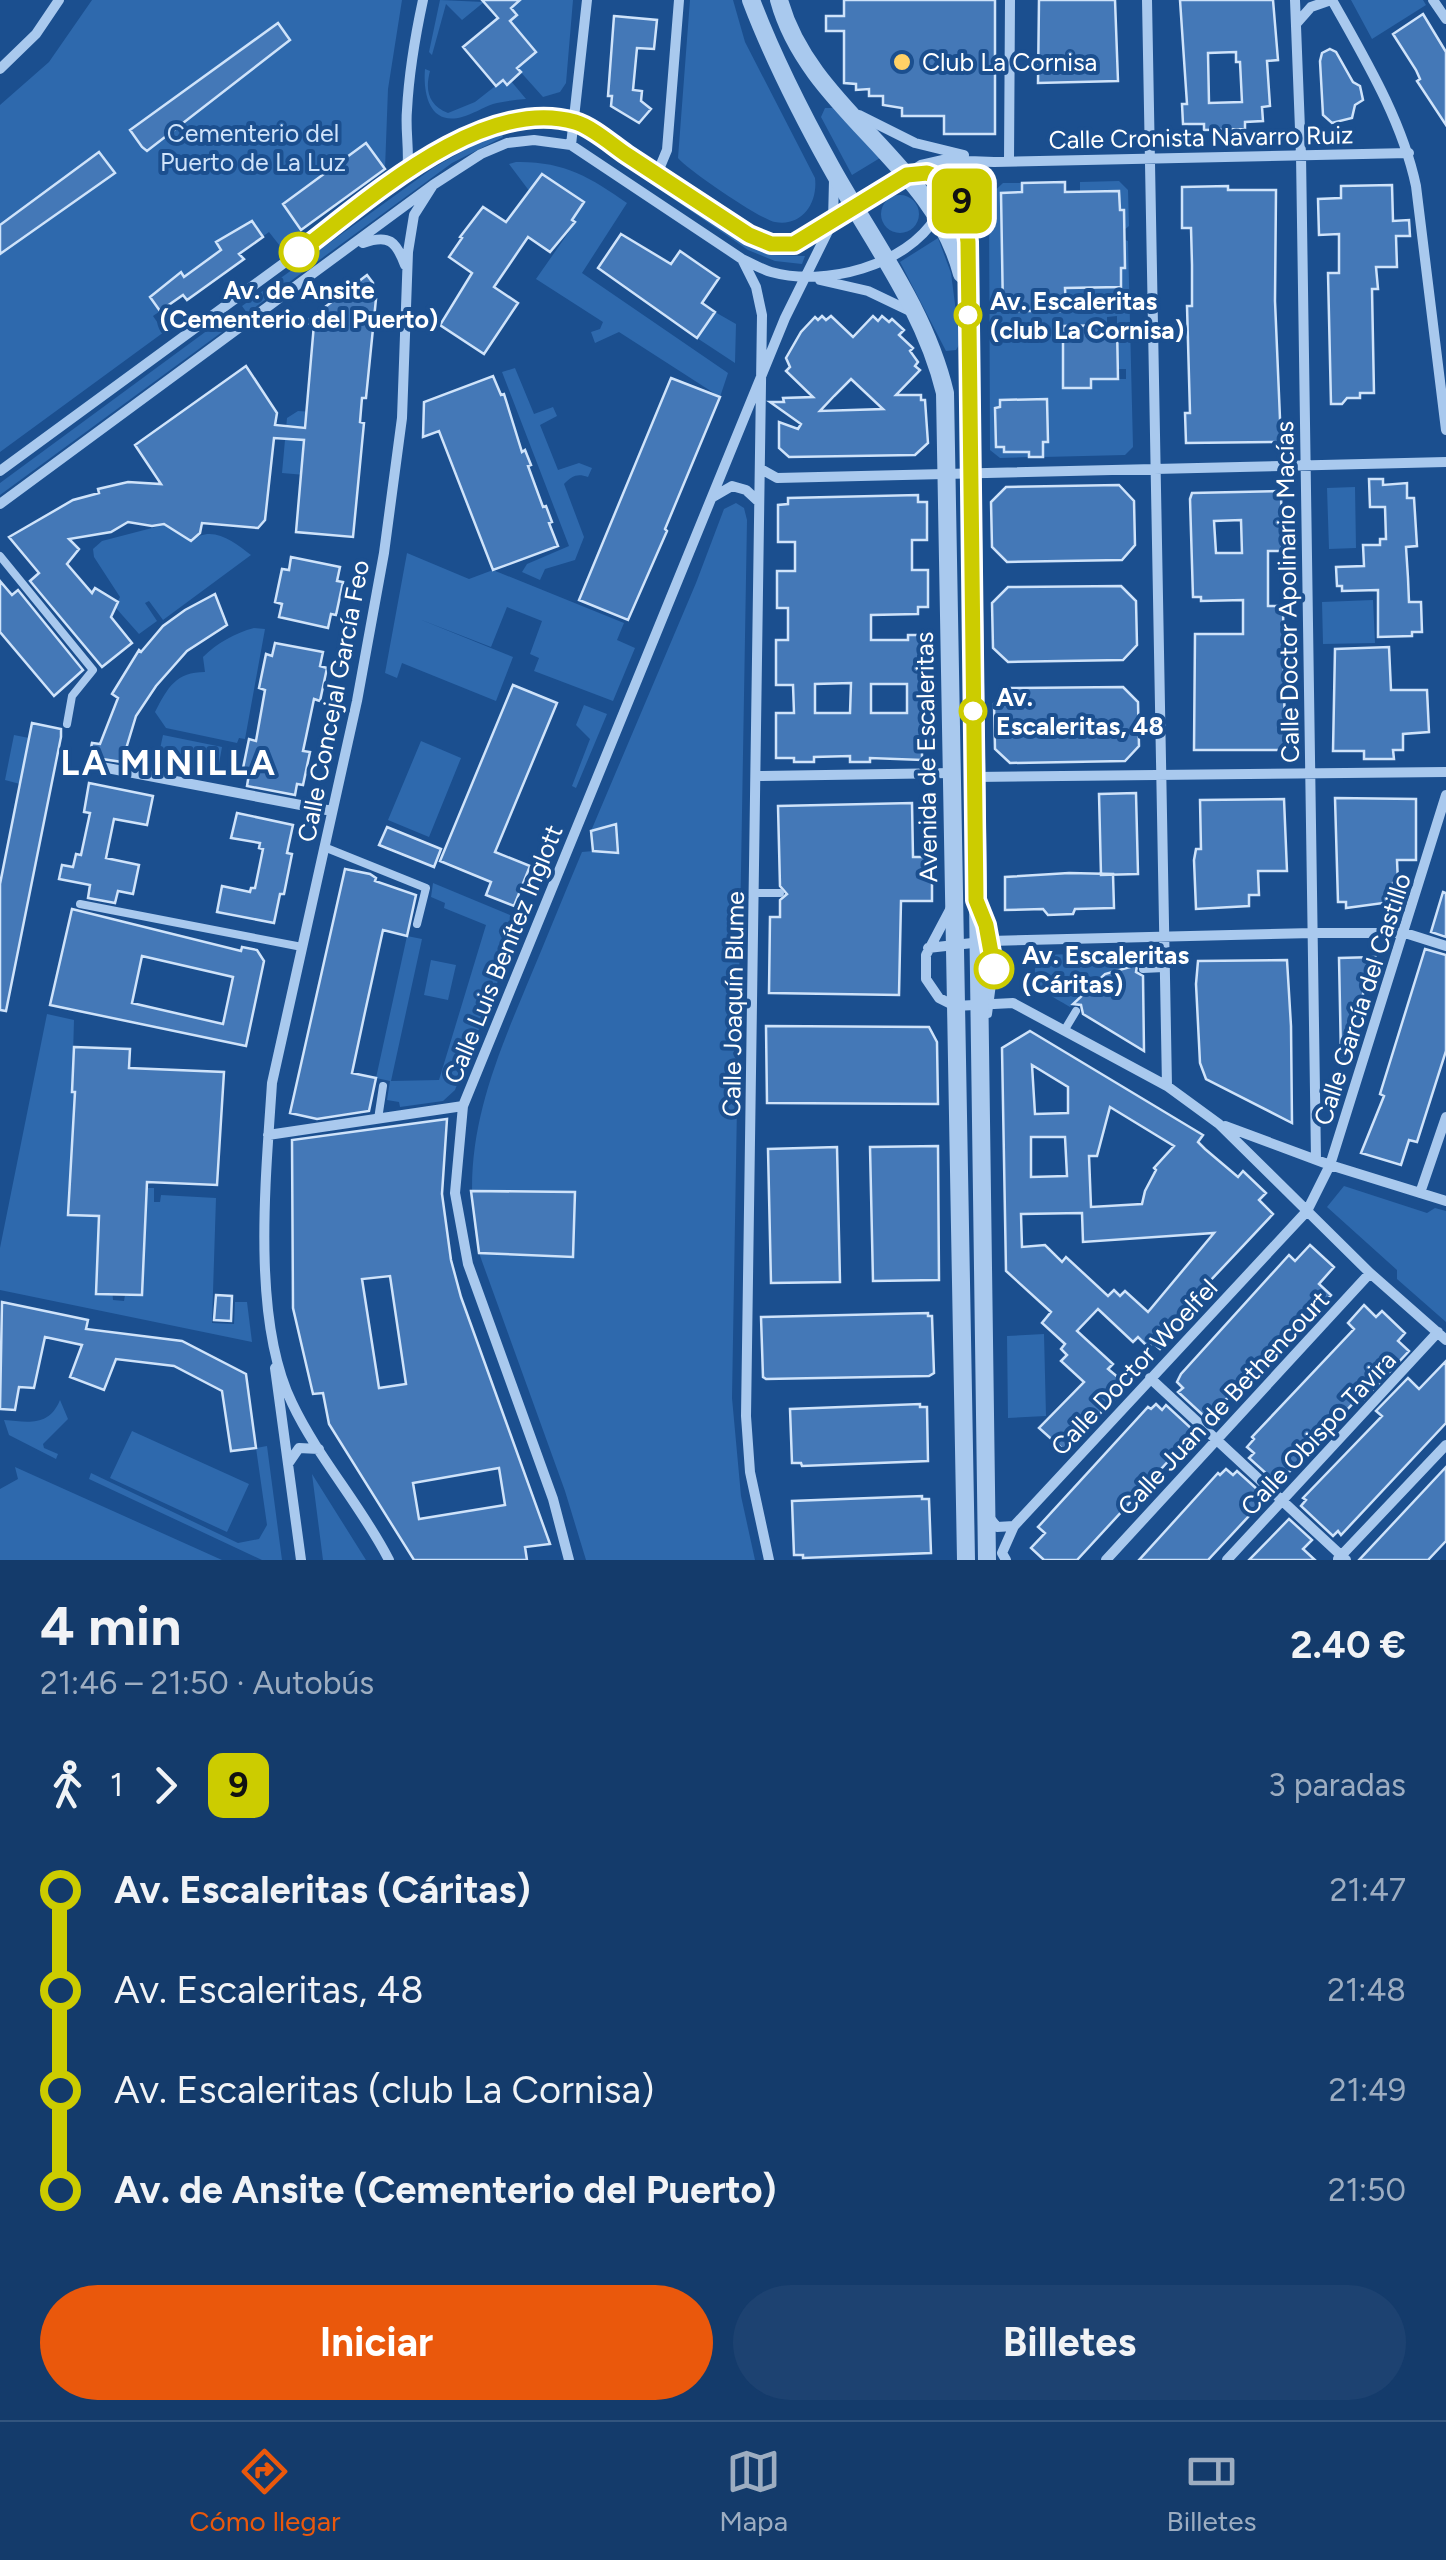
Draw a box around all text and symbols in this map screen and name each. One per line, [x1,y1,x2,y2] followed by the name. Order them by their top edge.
[922,47,1097,77] place label: Club La Cornisa
[891,51,913,73] marker: Club La Cornisa
[160,118,346,177] park label: Cementerio del Puerto de La Luz
[1048,119,1354,155] street label: Calle Cronista Navarro Ruiz
[930,168,994,234] line badge: 9
[952,180,972,222] text: 9
[280,233,318,271] marker: Av. de Ansite (Cementerio del Puerto)
[160,275,438,334] place label: Av. de Ansite (Cementerio del Puerto)
[990,286,1184,345] place label: Av. Escaleritas (club La Cornisa)
[955,302,981,328] marker: Av. Escaleritas (club La Cornisa)
[1269,421,1305,763] street label: Calle Doctor Apolinario Macías
[291,558,375,844] street label: Calle Concejal García Feo
[909,631,943,883] street label: Avenida de Escaleritas
[996,682,1164,741] place label: Av. Escaleritas, 48
[960,698,986,724] marker: Av. Escaleritas, 48
[61,742,277,784] district label: LA MINILLA
[437,820,569,1088] street label: Calle Luis Benítez Inglott
[1307,869,1417,1129] street label: Calle García del Castillo
[716,891,750,1117] street label: Calle Joaquín Blume
[1022,940,1189,999] place label: Av. Escaleritas (Cáritas)
[975,950,1013,988] marker: Av. Escaleritas (Cáritas)
[1045,1273,1223,1461] street label: Calle Doctor Woelfel
[1111,1285,1335,1521] street label: Calle Juan de Bethencourt
[1234,1345,1402,1521] street label: Calle Obispo Tavira
[40,1593,182,1659] text: 4 min
[1290,1622,1406,1668] text: 2.40 €
[40,1664,374,1702] text: 21:46 – 21:50 · Autobús
[40,1758,95,1813] icon: walk
[138,1758,193,1813] icon: forward
[228,1764,249,1806] text: 9
[110,1766,123,1804] text: 1
[1268,1766,1406,1804] text: 3 paradas
[114,1867,531,1913] text: Av. Escaleritas (Cáritas)
[1330,1871,1406,1909] text: 21:47
[114,1967,424,2013] text: Av. Escaleritas, 48
[1327,1971,1406,2009] text: 21:48
[114,2067,654,2113] text: Av. Escaleritas (club La Cornisa)
[1329,2071,1406,2109] text: 21:49
[114,2167,777,2213] text: Av. de Ansite (Cementerio del Puerto)
[1328,2171,1406,2209] text: 21:50
[40,2285,713,2400] button: Iniciar
[733,2285,1406,2400] button: Billetes
[189,2444,341,2538] tab: Cómo llegar
[719,2444,788,2538] tab: Mapa
[1167,2444,1257,2538] tab: Billetes

